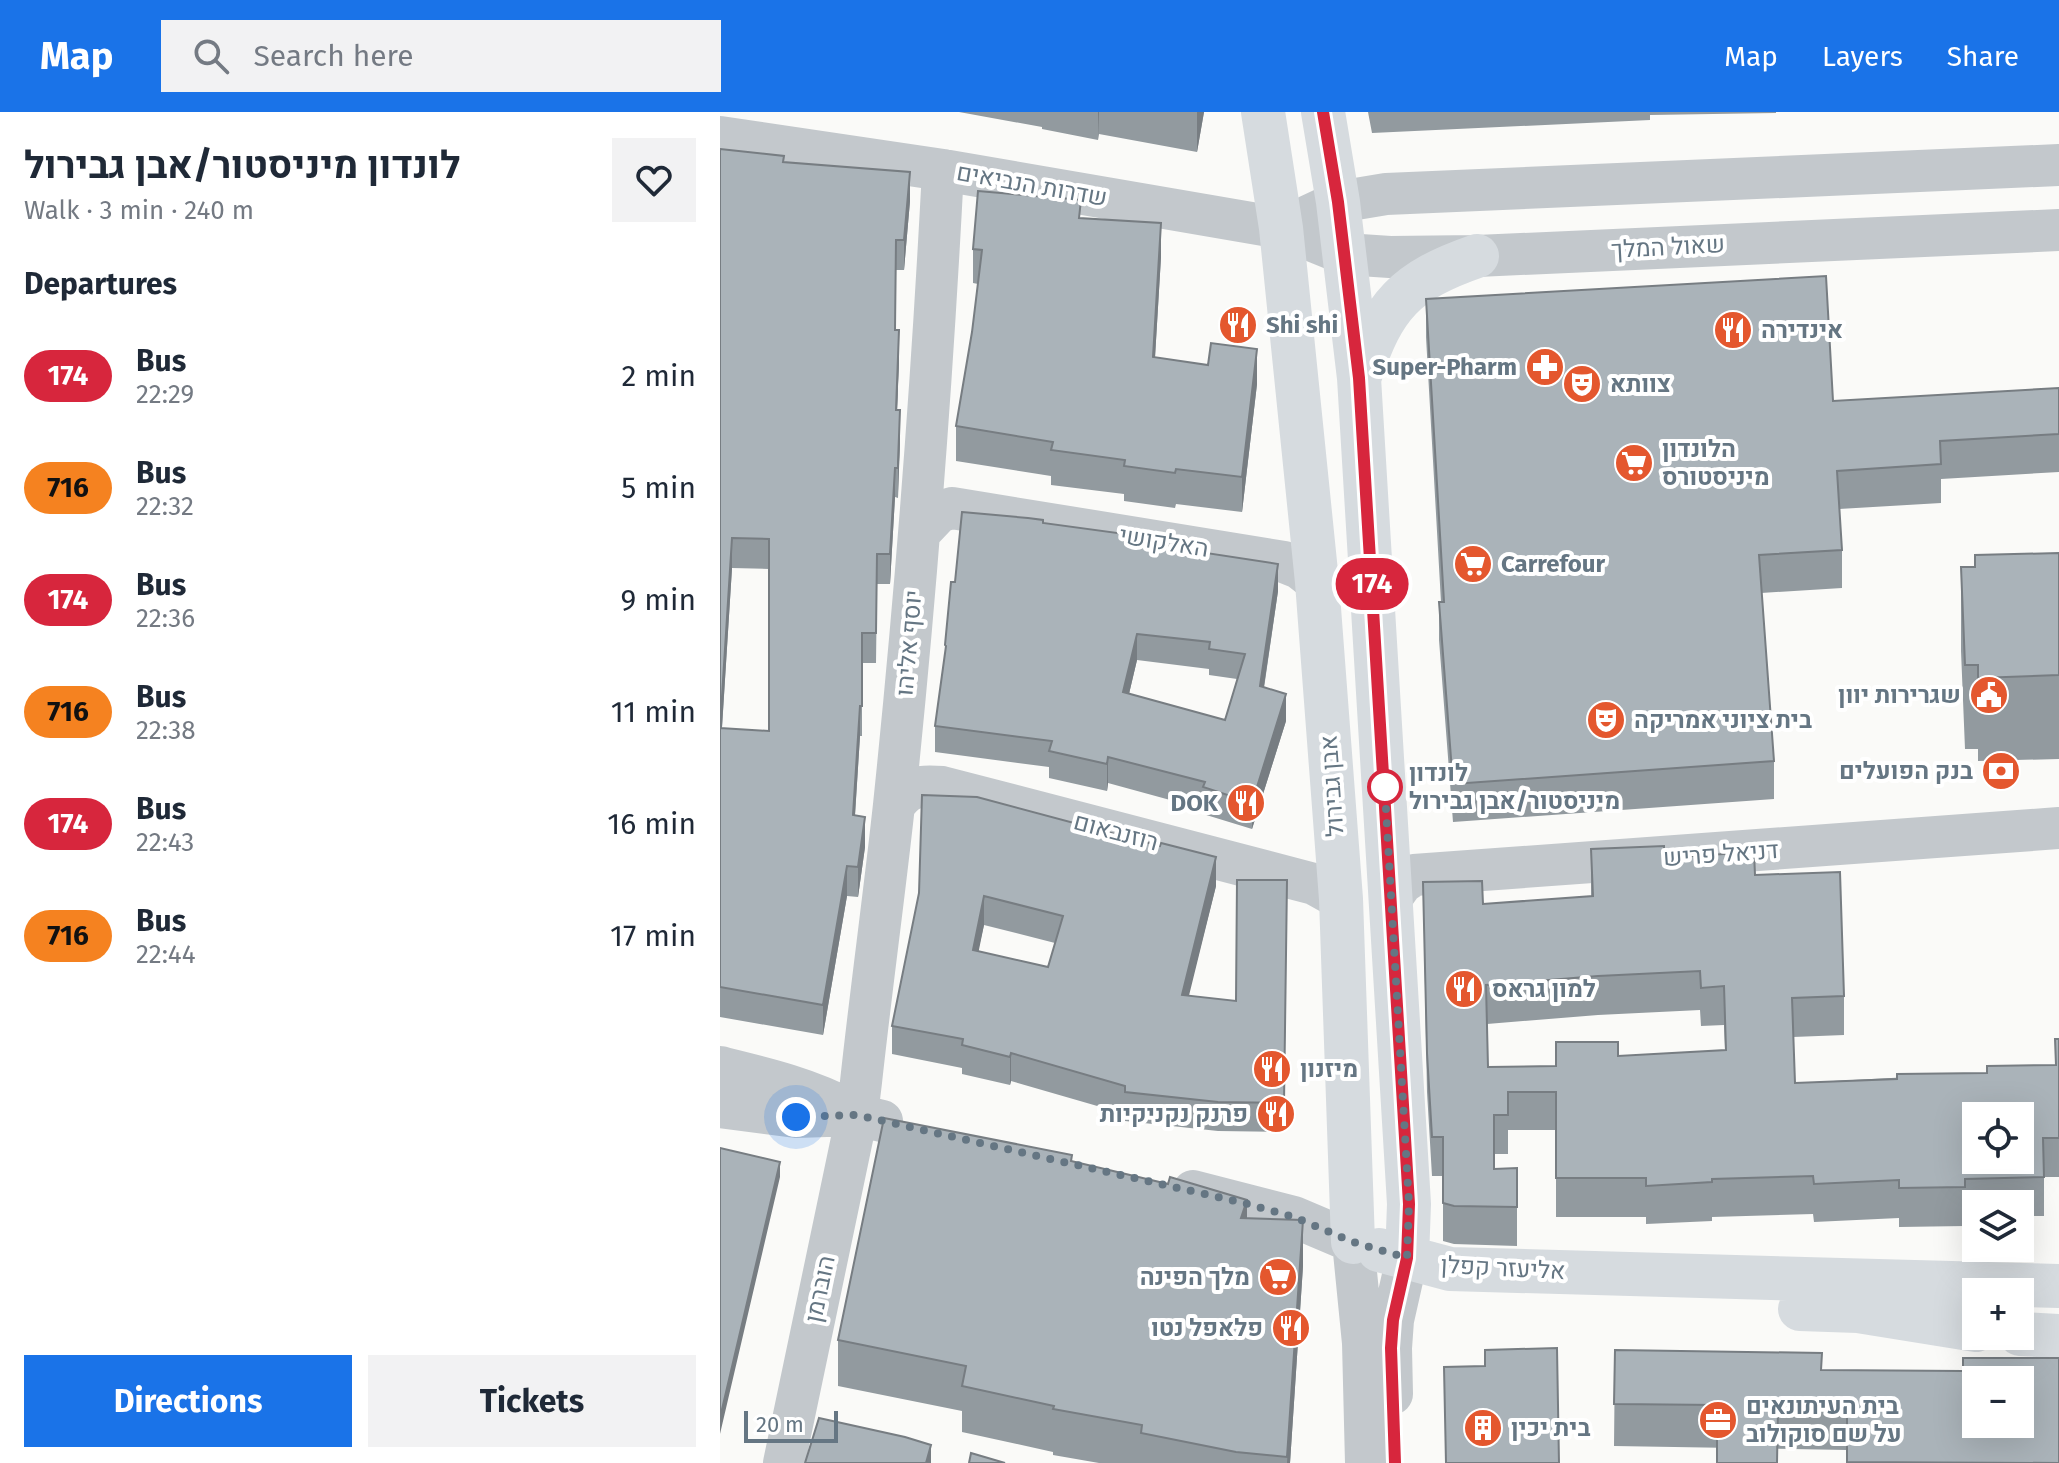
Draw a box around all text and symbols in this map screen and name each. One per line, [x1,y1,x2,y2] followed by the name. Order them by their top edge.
[161,20,721,92] search box
[40,33,113,79] text: Map
[189,34,233,78] icon: search
[253,38,414,74] text: Search here
[1724,40,1778,73] text: Map
[1822,40,1903,73] text: Layers
[1947,40,2019,73] text: Share
[612,138,696,222] button: heart
[24,142,461,188] text: לונדון מיניסטור/אבן גבירול
[955,158,1109,212] street label: שדרות הנביאים
[24,195,254,226] text: Walk · 3 min · 240 m
[1610,230,1726,264] street label: שאול המלך
[24,266,177,302] text: Departures
[1217,304,1259,346] restaurant icon: Shi shi
[1712,309,1754,351] restaurant icon: אינדירה
[1266,311,1338,339] place label: Shi shi
[1761,316,1843,344] place label: אינדירה
[136,343,186,379] text: Bus
[1524,346,1566,388] pharmacy icon: Super-Pharm
[1372,353,1517,381] place label: Super-Pharm
[621,358,696,394] text: 2 min
[48,359,88,392] text: 174
[1561,363,1603,405] theatre icon: צוותא
[1610,370,1671,398] place label: צוותא
[136,379,194,410] text: 22:29
[1662,435,1770,491] place label: הלונדון מיניסטורס
[1613,442,1655,484] supermarket icon: הלונדון מיניסטורס
[136,455,186,491] text: Bus
[621,470,696,506] text: 5 min
[47,471,89,504] text: 716
[136,491,194,522] text: 22:32
[1117,521,1211,563] street label: האלקושי
[1452,543,1494,585] supermarket icon: Carrefour
[1501,550,1606,578] place label: Carrefour
[1326,558,1418,610] line badge: 174
[136,567,186,603] text: Bus
[1352,567,1392,600] text: 174
[621,582,696,618] text: 9 min
[48,583,88,616] text: 174
[890,589,928,697] street label: יוסף אליהו
[136,603,195,634] text: 22:36
[1968,674,2010,716] public building icon: שגרירות יוון
[136,679,186,715] text: Bus
[1838,681,1961,709] place label: שגרירות יוון
[611,694,696,730] text: 11 min
[47,695,89,728] text: 716
[1585,699,1627,741] theatre icon: בית ציוני אמריקה
[1634,706,1812,734] place label: בית ציוני אמריקה
[136,715,196,746] text: 22:38
[1314,734,1350,838] street label: אבן גבירול
[1980,750,2022,792] bank icon: בנק הפועלים
[1839,757,1973,785] place label: בנק הפועלים
[1409,759,1620,815] place label: לונדון מיניסטור/אבן גבירול
[1368,770,1402,804] marker: לונדון מיניסטור/אבן גבירול
[1225,782,1267,824] restaurant icon: DOK
[1171,789,1219,817] place label: DOK
[136,791,186,827] text: Bus
[607,806,696,842] text: 16 min
[48,807,88,840] text: 174
[1071,807,1161,857] street label: רוזנבאום
[136,827,194,858] text: 22:43
[1662,836,1780,872] street label: דניאל פריש
[136,903,186,939] text: Bus
[610,918,696,954] text: 17 min
[47,919,89,952] text: 716
[136,939,196,970] text: 22:44
[1443,968,1485,1010] restaurant icon: למון גראס
[1492,975,1596,1003] place label: למון גראס
[1251,1048,1293,1090] restaurant icon: מיזנון
[1300,1055,1358,1083] place label: מיזנון
[1255,1093,1297,1135] restaurant icon: פרנק נקניקיות
[776,1097,816,1137] your location
[1100,1100,1248,1128] place label: פרנק נקניקיות
[1962,1102,2034,1438] map controls
[1962,1102,2034,1174] button: locate
[1962,1190,2034,1262] button: layers
[1440,1251,1566,1285] street label: אליעזר קפלן
[799,1253,841,1325] street label: הוברמן
[1257,1256,1299,1298] supermarket icon: מלך הפינה
[1140,1263,1250,1291] place label: מלך הפינה
[1962,1278,2034,1350] button: +
[1270,1307,1312,1349] restaurant icon: פלאפל נטו
[1151,1314,1263,1342] place label: פלאפל נטו
[24,1355,352,1447] button: Directions
[368,1355,696,1447] button: Tickets
[1962,1366,2034,1438] button: −
[1746,1392,1902,1448] place label: בית העיתונאים על שם סוקולוב
[1697,1399,1739,1441] office icon: בית העיתונאים על שם סוקולוב
[744,1407,838,1443] scale bar
[1462,1407,1504,1449] building icon: בית יכין
[756,1411,804,1438] text: 20 m
[1511,1414,1590,1442] place label: בית יכין

